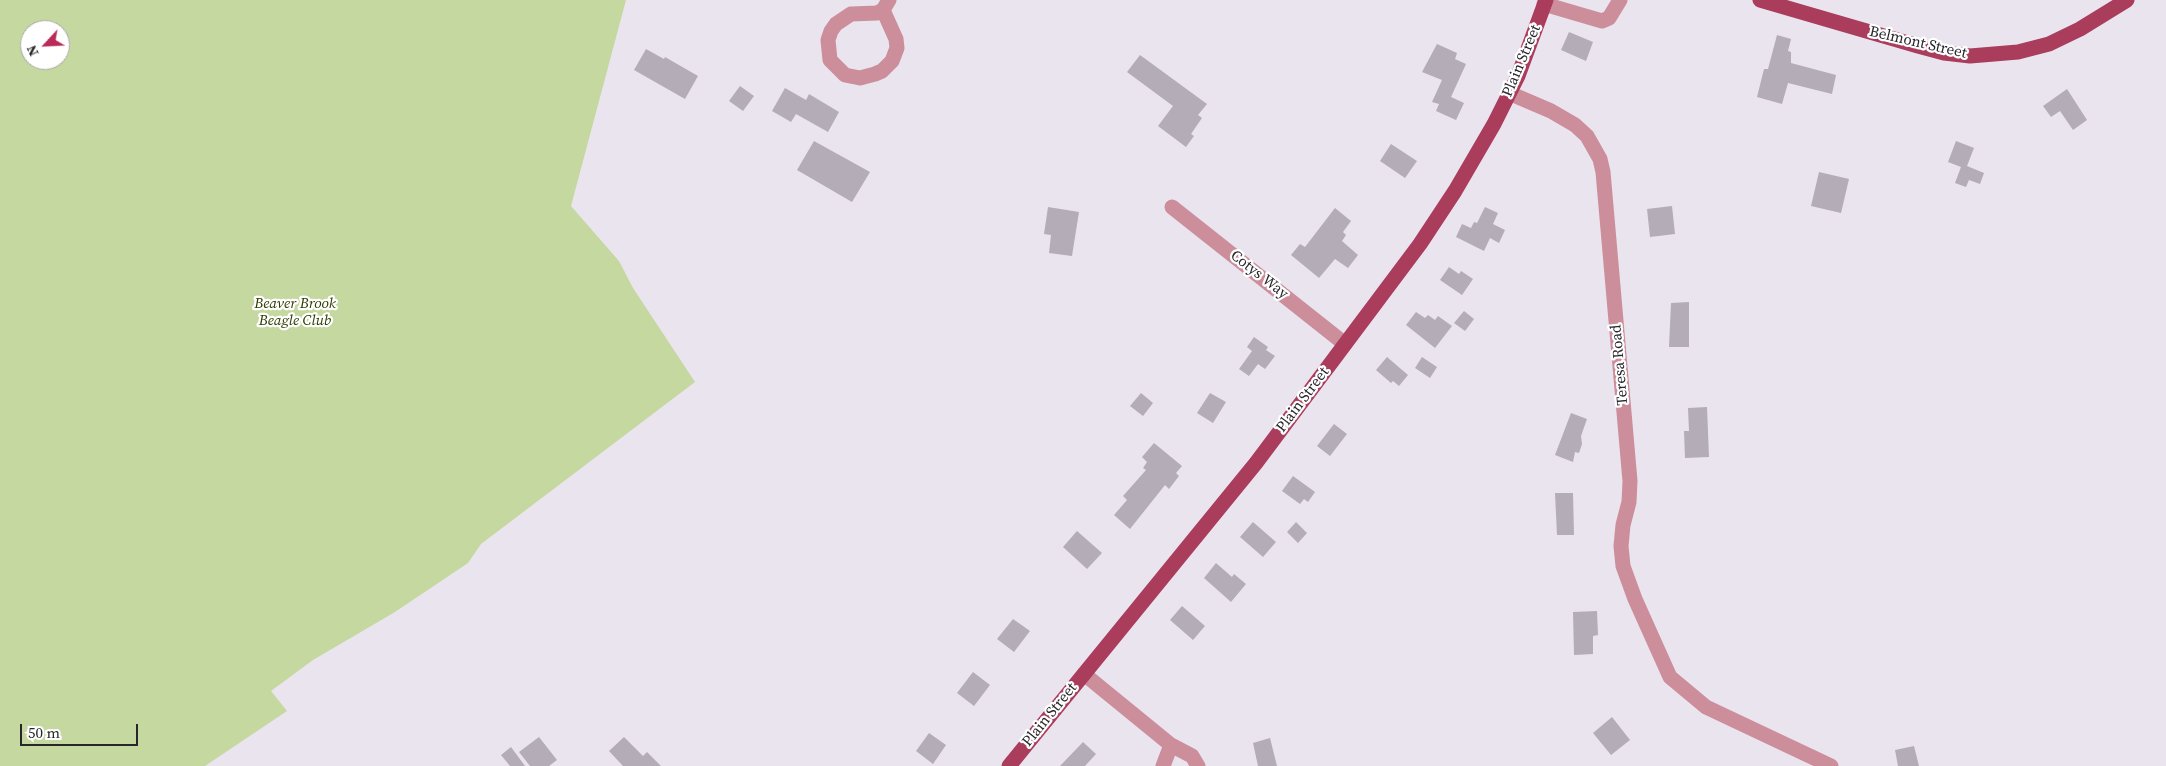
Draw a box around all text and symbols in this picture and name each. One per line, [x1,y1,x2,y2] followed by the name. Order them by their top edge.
[20,20,70,70] north arrow
[1499,22,1545,100] street label: Plain Street
[1868,23,1968,63] street label: Belmont Street
[21,42,44,60] text: N
[1226,247,1292,303] street label: Cotys Way
[254,295,336,330] park label: Beaver Brook Beagle Club
[1607,324,1633,406] street label: Teresa Road
[1273,364,1333,436] street label: Plain Street
[1019,680,1081,750] street label: Plain Street
[22,714,140,746] scale bar
[28,722,60,743] text: 50 m

